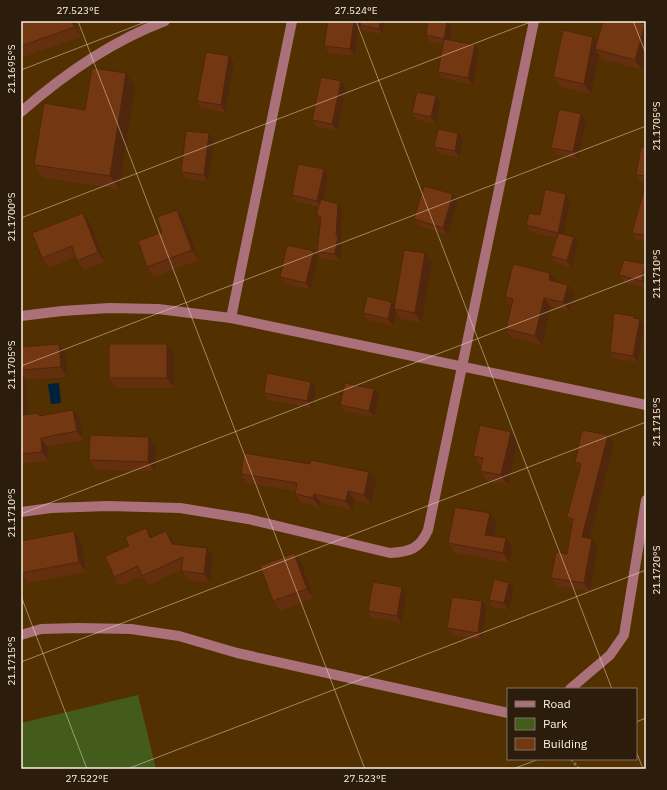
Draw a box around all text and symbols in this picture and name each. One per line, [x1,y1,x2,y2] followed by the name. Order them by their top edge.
[56,4,100,17] text: 27.523°E
[334,4,378,17] text: 27.524°E
[5,44,18,94] text: 21.1695°S
[650,101,663,151] text: 21.1705°S
[5,192,18,242] text: 21.1700°S
[650,249,663,299] text: 21.1710°S
[5,340,18,390] text: 21.1705°S
[650,397,663,447] text: 21.1715°S
[5,488,18,538] text: 21.1710°S
[650,545,663,595] text: 21.1720°S
[5,636,18,686] text: 21.1715°S
[507,688,637,760] legend
[543,696,571,711] text: Road
[543,716,568,731] text: Park
[543,736,588,751] text: Building
[65,772,109,785] text: 27.522°E
[343,772,387,785] text: 27.523°E

